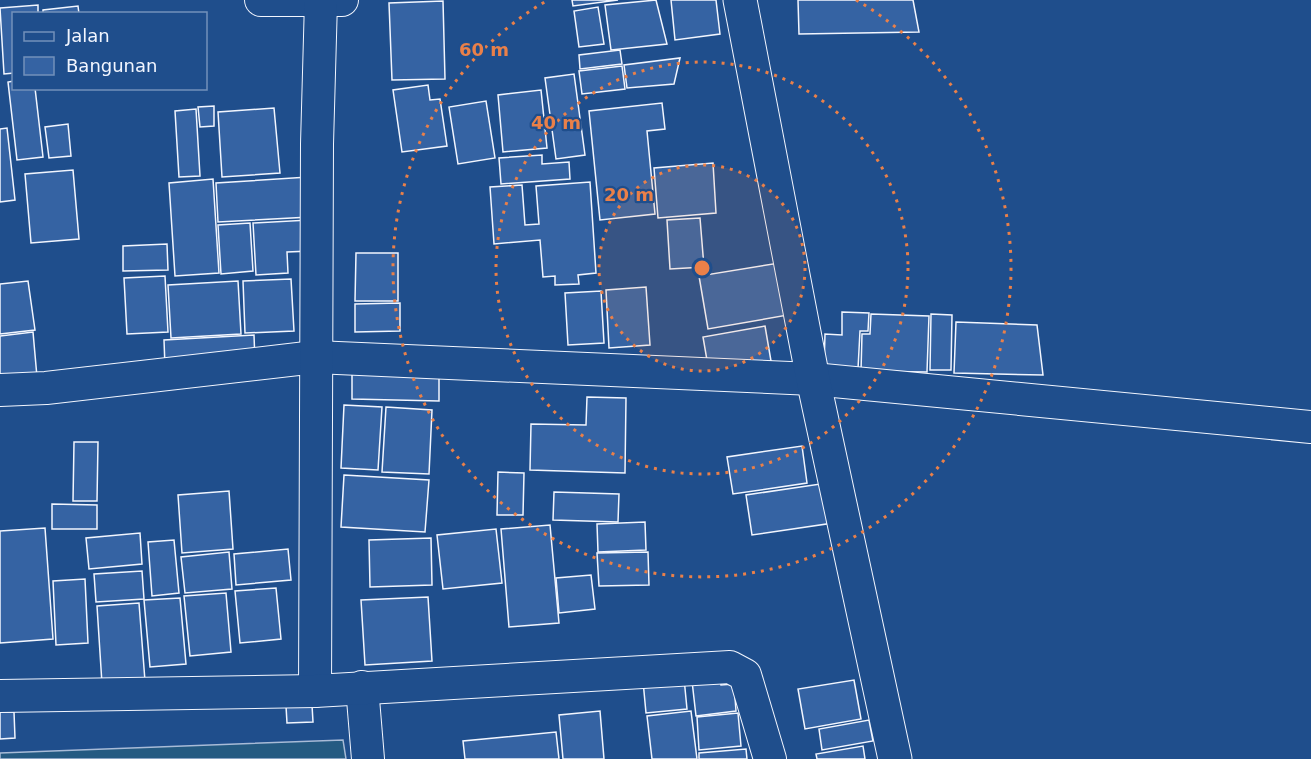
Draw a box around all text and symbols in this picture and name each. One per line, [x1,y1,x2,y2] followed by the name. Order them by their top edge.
[12,12,207,90] legend
[65,25,110,46] text: Jalan
[459,39,509,60] text: 60 m
[66,55,157,76] text: Bangunan
[531,112,581,133] text: 40 m
[604,184,654,205] text: 20 m
[692,258,712,278] centre of rings

